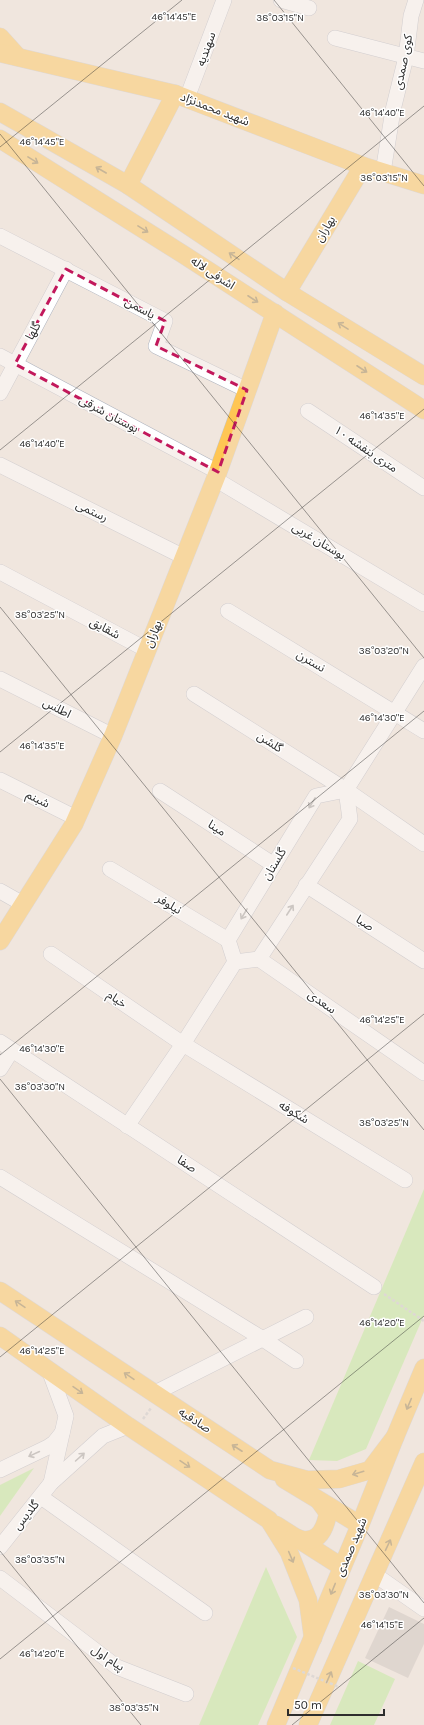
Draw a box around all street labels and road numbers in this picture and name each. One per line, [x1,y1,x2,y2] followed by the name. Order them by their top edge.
[193,30,219,68] street label: سهندیه
[391,32,415,91] street label: کوی صمدی
[179,89,251,129] street label: شهید محمدنژاد
[312,213,338,245] street label: بهاران
[188,254,238,292] street label: اشرفی لاله
[122,294,158,322] street label: یاسمن
[22,319,44,342] street label: گلها
[77,392,141,436] street label: بوستان شرقی
[332,423,400,475] street label: ۱۰ متری بنفشه
[74,497,110,525] street label: رستمی
[290,520,348,562] street label: بوستان غربی
[87,614,122,643] street label: شقایق
[141,618,165,650] street label: بهاران
[294,647,328,675] street label: نسترن
[41,695,74,721] street label: اطلس
[255,729,286,756] street label: گلشن
[23,787,52,813] street label: شبنم
[205,817,229,839] street label: مینا
[259,845,290,883] street label: گلستان
[153,891,184,917] street label: نیلوفر
[353,912,377,934] street label: صبا
[103,987,130,1012] street label: خیام
[305,987,339,1017] street label: سعدی
[277,1098,311,1126] street label: شکوفه
[175,1153,199,1175] street label: صفا
[176,1404,214,1436] street label: صادقیه
[10,1497,43,1533] street label: گلدیس
[332,1516,370,1579] street label: شهید صمدی
[88,1642,127,1676] street label: پیام اول

